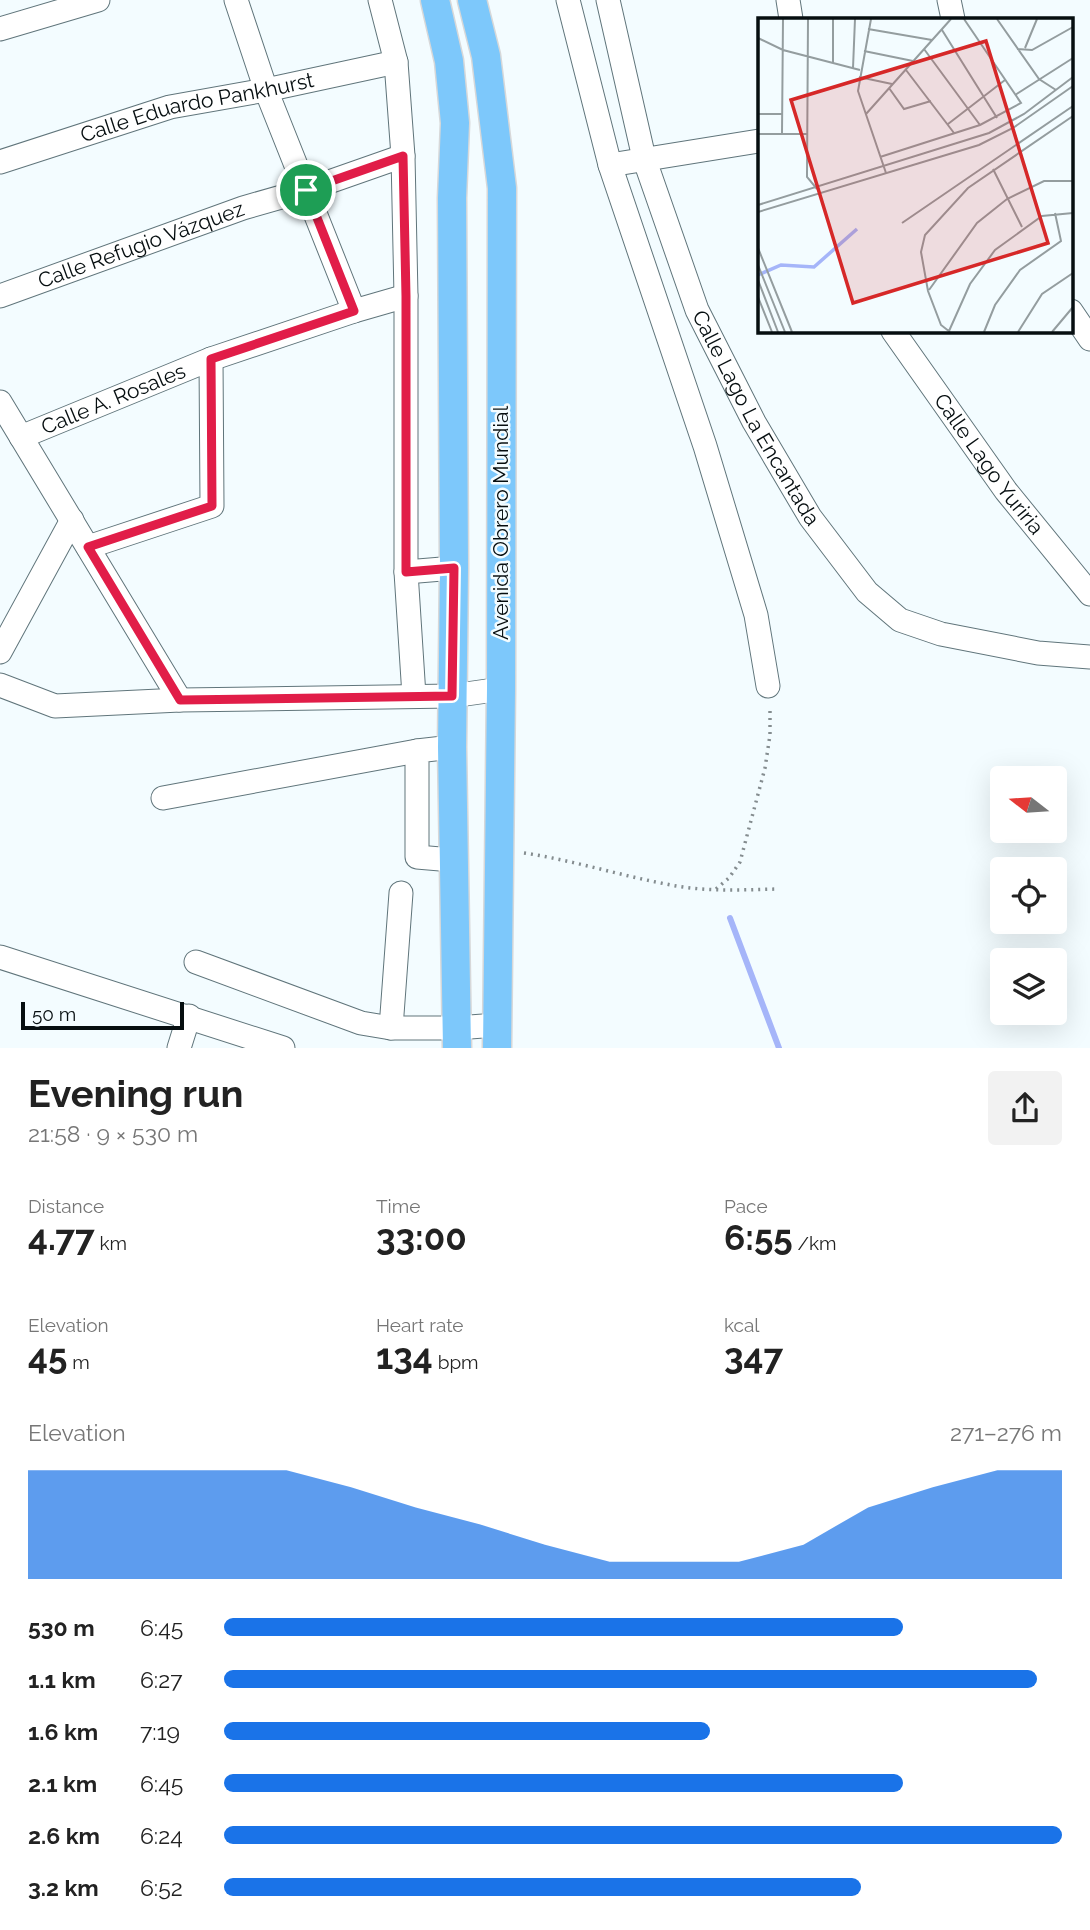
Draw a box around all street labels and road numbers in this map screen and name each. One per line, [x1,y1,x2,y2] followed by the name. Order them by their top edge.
[77,67,316,147] street label: Calle Eduardo Pankhurst
[34,196,247,293] street label: Calle Refugio Vázquez
[687,306,825,531] street label: Calle Lago La Encantada
[38,358,189,439] street label: Calle A. Rosales
[929,388,1049,539] street label: Calle Lago Yuriria
[488,406,513,640] street label: Avenida Obrero Mundial

